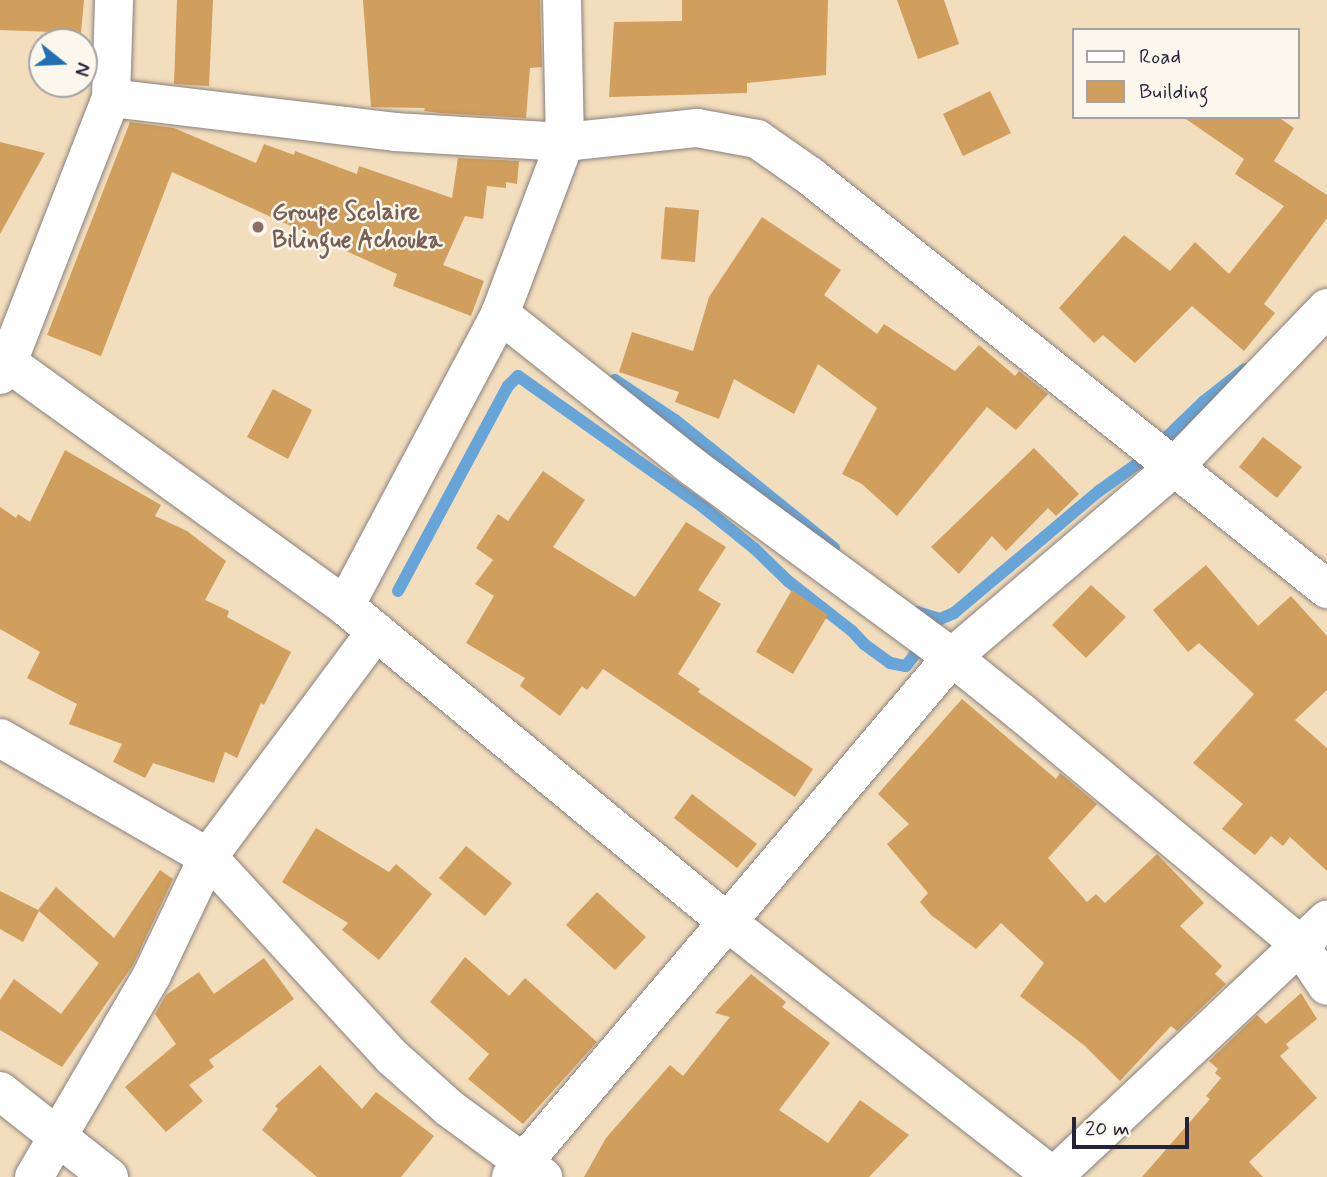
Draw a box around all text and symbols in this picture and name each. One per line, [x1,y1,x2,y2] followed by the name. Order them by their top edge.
[28,28,98,98] north arrow
[1072,28,1299,119] legend
[1139,43,1181,71] text: Road
[68,59,95,79] text: N
[1139,78,1209,106] text: Building
[272,199,442,255] place label: Groupe Scolaire Bilingue Achouka
[250,219,266,235] marker: Groupe Scolaire Bilingue Achouka
[1075,1104,1192,1148] scale bar
[1085,1115,1130,1143] text: 20 m

